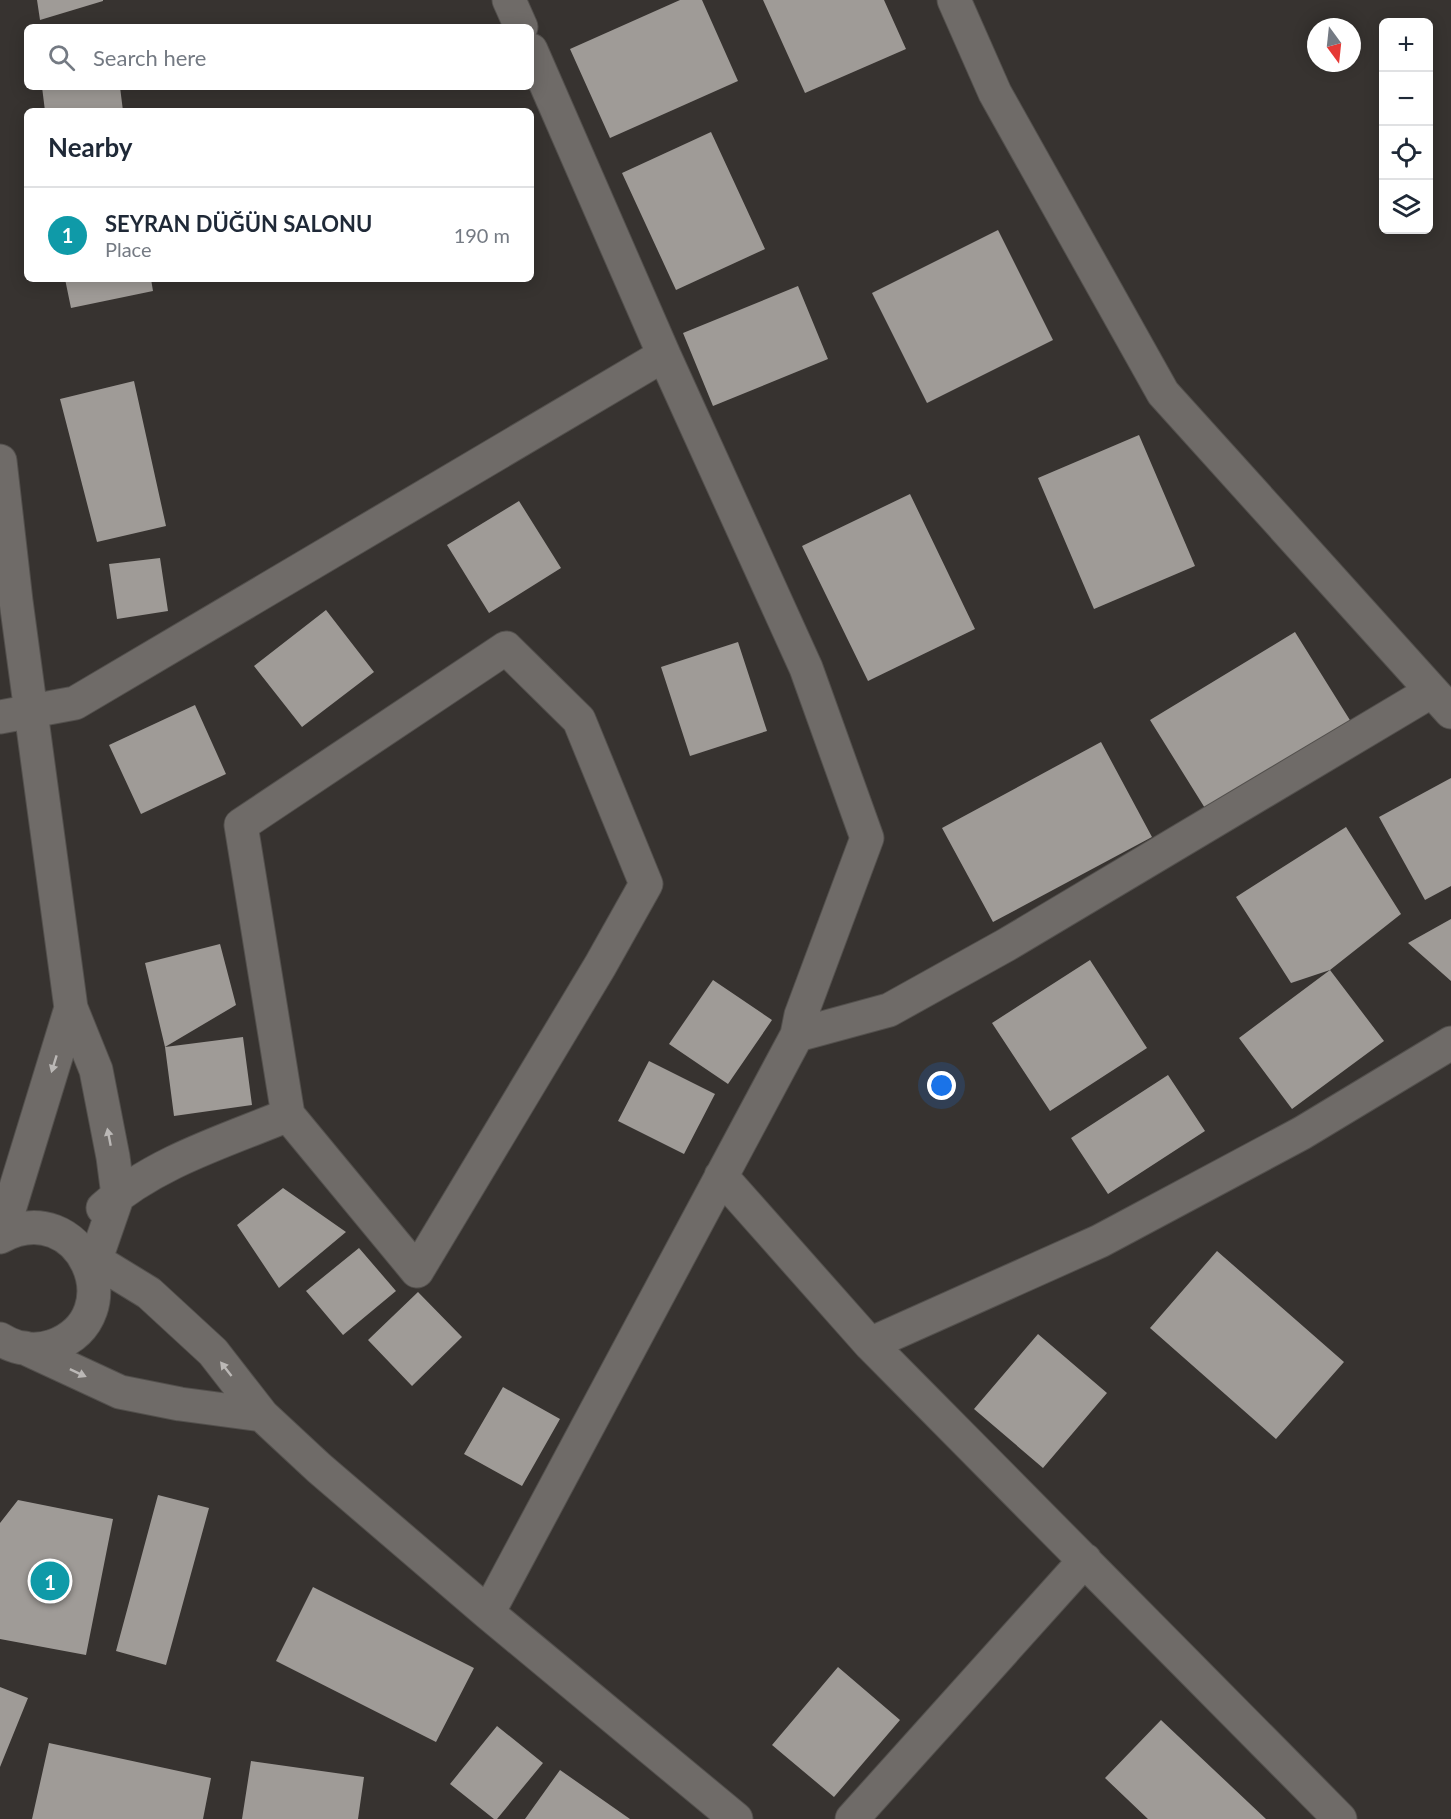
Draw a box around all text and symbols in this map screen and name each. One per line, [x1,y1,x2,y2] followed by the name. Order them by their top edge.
[1307,18,1361,72] north arrow
[1379,18,1433,234] map controls
[1379,18,1433,72] button: +
[24,24,534,90] search box
[45,41,78,74] icon: search
[93,44,206,71] text: Search here
[1379,72,1433,126] button: −
[1379,126,1433,180] button: locate
[48,131,133,163] text: Nearby
[1379,180,1433,234] button: layers
[105,210,372,237] text: SEYRAN DÜĞÜN SALONU
[62,223,73,247] text: 1
[454,223,510,247] text: 190 m
[105,237,152,261] text: Place
[49,1055,58,1073] one-way arrow
[927,1071,956,1100] your location
[104,1128,113,1147] one-way arrow
[220,1361,232,1376] one-way arrow
[70,1368,88,1378] one-way arrow
[31,1558,70,1604] pin: 1

